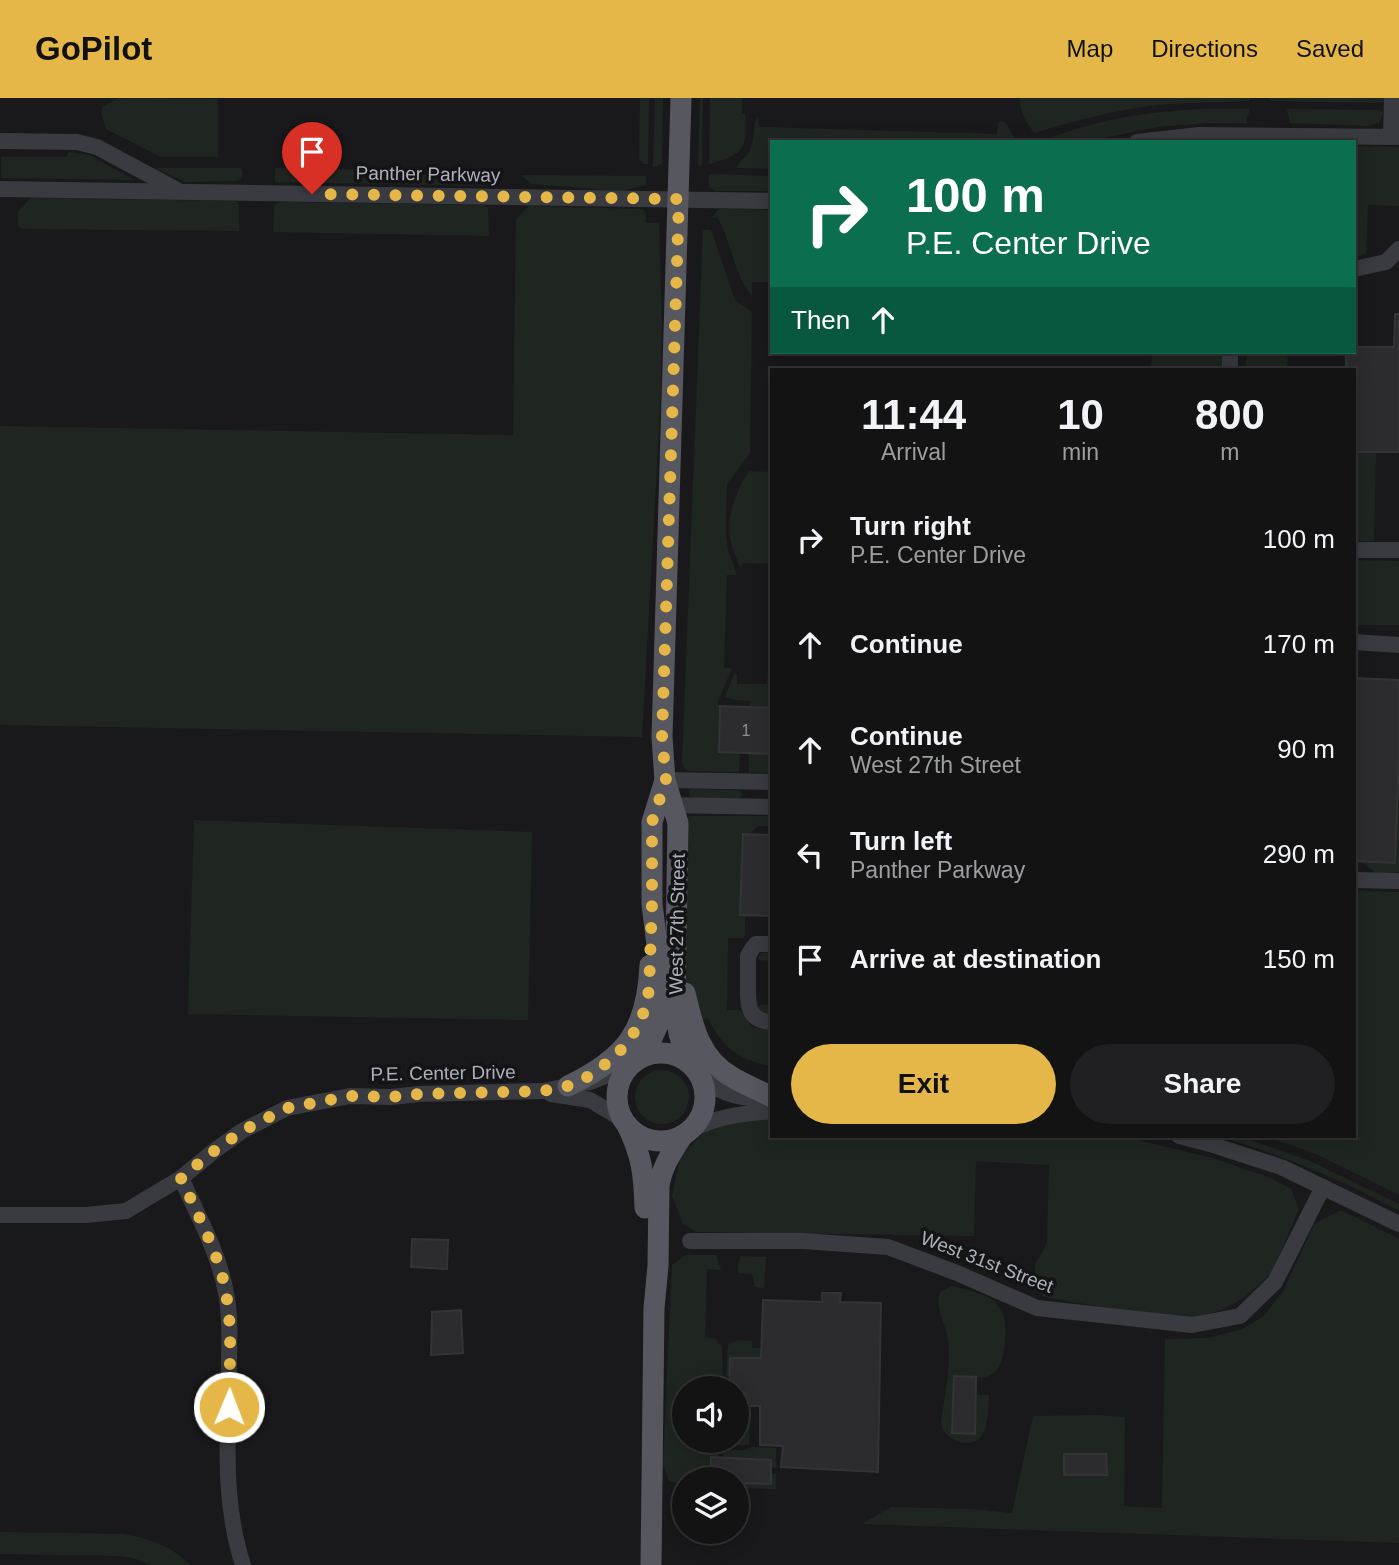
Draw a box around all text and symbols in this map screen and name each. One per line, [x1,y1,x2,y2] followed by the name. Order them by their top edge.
[35,30,152,67] text: GoPilot
[1067,35,1113,62] text: Map
[1151,35,1258,62] text: Directions
[1296,35,1364,62] text: Saved
[282,122,342,194] pin
[293,133,331,171] icon: arrive
[355,162,501,186] street label: Panther Parkway
[791,168,882,259] icon: right
[906,168,1045,222] text: 100 m
[906,225,1151,261] text: P.E. Center Drive
[864,301,902,339] icon: ahead
[791,305,850,335] text: Then
[861,391,966,438] text: 11:44
[1057,391,1104,438] text: 10
[1195,391,1265,438] text: 800
[881,439,946,465] text: Arrival
[1062,439,1099,465] text: min
[1220,439,1240,465] text: m
[850,511,971,541] text: Turn right
[791,521,829,559] icon: right
[1263,524,1335,554] text: 100 m
[850,542,1026,568] text: P.E. Center Drive
[791,626,829,664] icon: ahead
[850,629,963,659] text: Continue
[1263,629,1335,659] text: 170 m
[850,721,963,751] text: Continue
[742,722,751,739] house number: 1
[791,731,829,769] icon: ahead
[1277,734,1335,764] text: 90 m
[850,752,1021,778] text: West 27th Street
[850,826,952,856] text: Turn left
[791,836,829,874] icon: left
[1263,839,1335,869] text: 290 m
[665,853,689,995] street label: West 27th Street
[850,857,1025,883] text: Panther Parkway
[791,941,829,979] icon: arrive
[850,944,1101,974] text: Arrive at destination
[1263,944,1335,974] text: 150 m
[791,1044,1056,1124] button: Exit
[1070,1044,1335,1124] button: Share
[370,1061,516,1085] street label: P.E. Center Drive
[918,1227,1057,1297] street label: West 31st Street
[192,1370,266,1444] position arrow
[672,1376,749,1544] map controls
[672,1376,749,1453] button: sound
[672,1467,749,1544] button: layers

